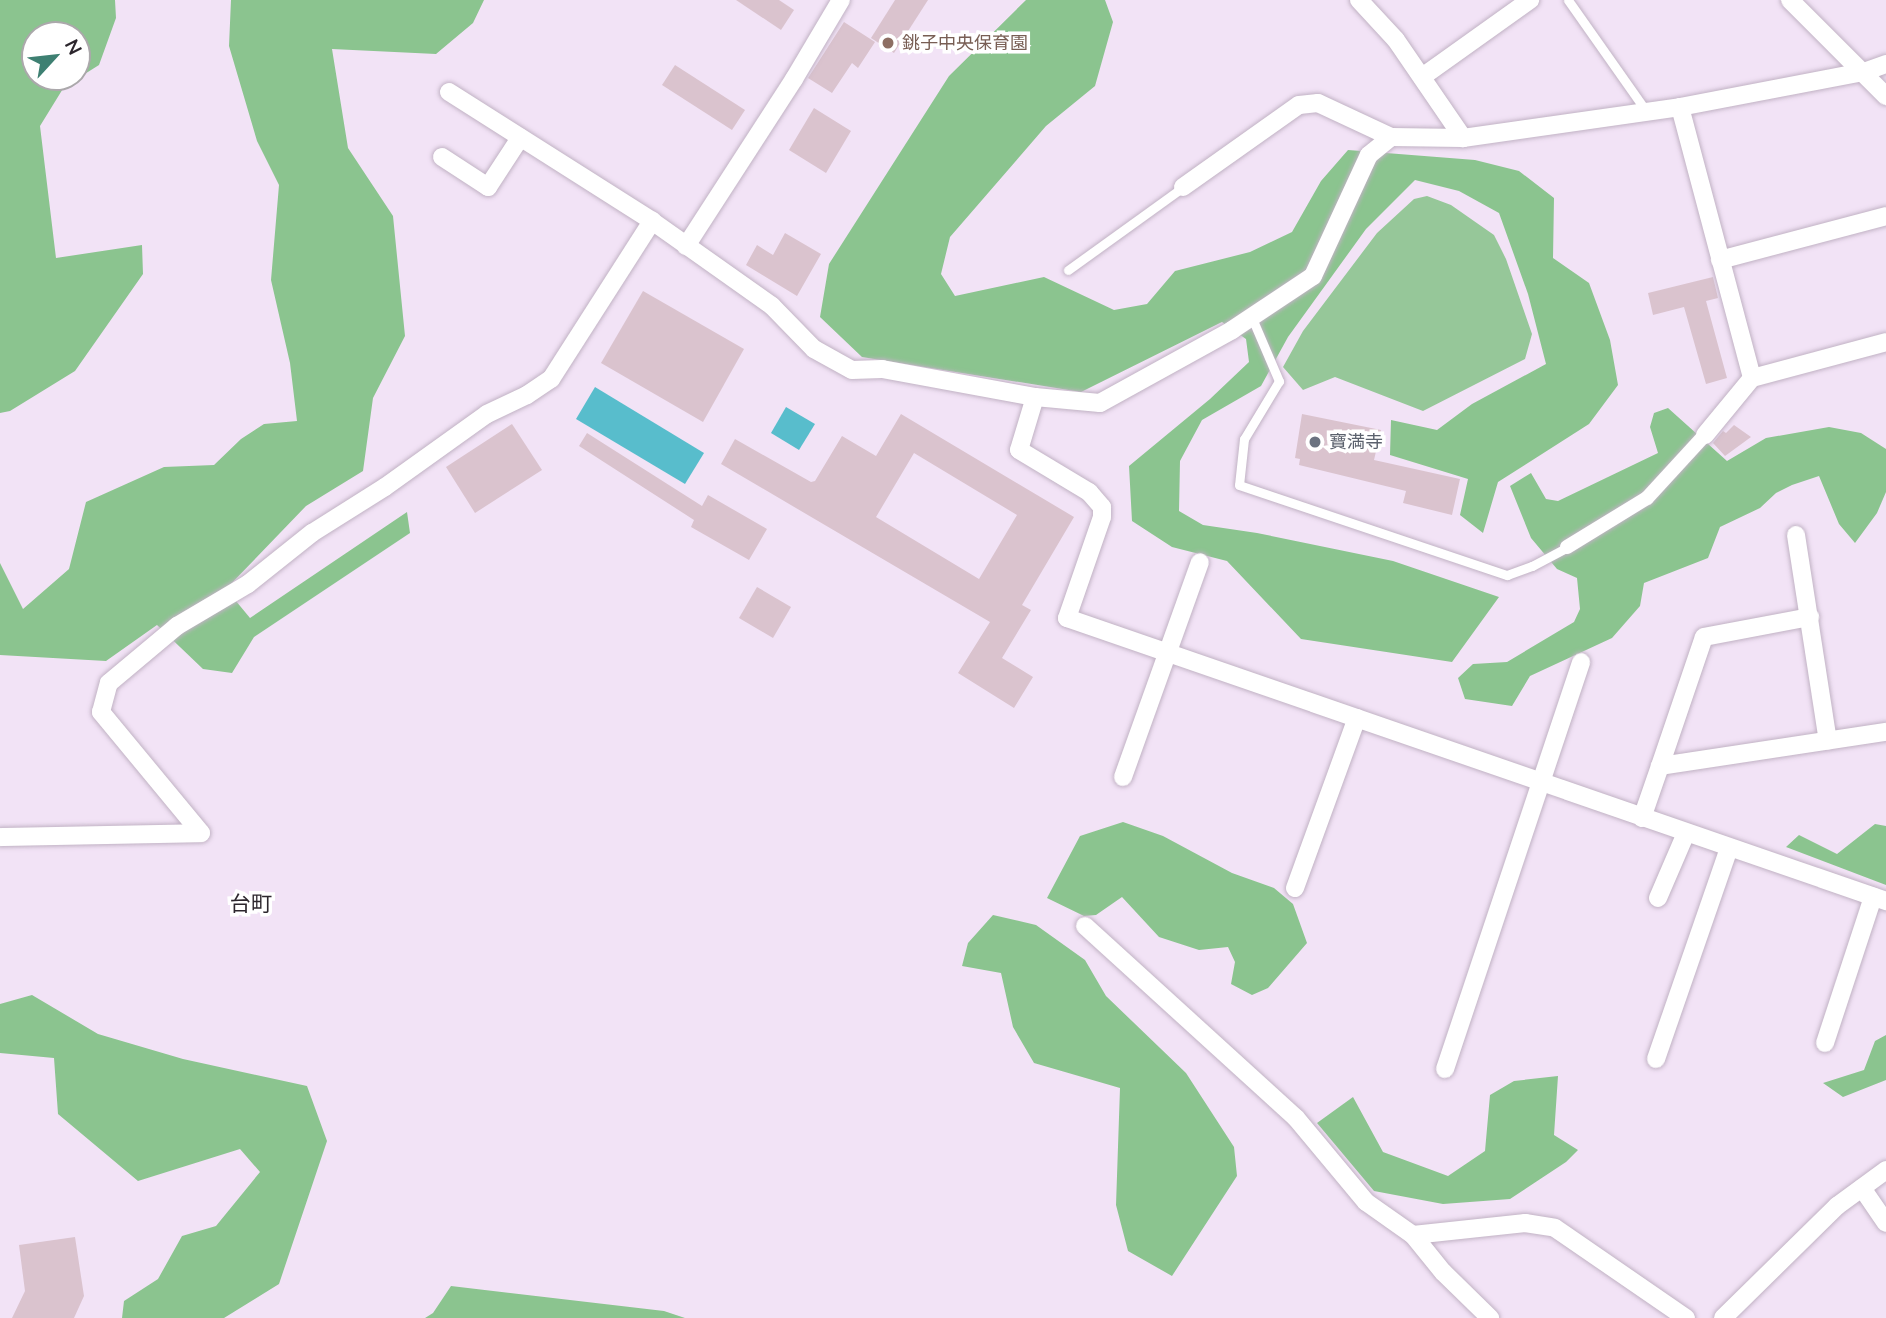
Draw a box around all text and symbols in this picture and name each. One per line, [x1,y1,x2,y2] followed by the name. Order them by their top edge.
[21,21,91,91] north arrow
[902,32,1028,54] place label: 銚子中央保育園
[58,35,88,60] text: N
[880,35,896,51] marker: 銚子中央保育園
[1329,431,1383,453] place label: 寶満寺
[1307,434,1323,450] marker: 寶満寺
[230,891,272,917] district label: 台町

